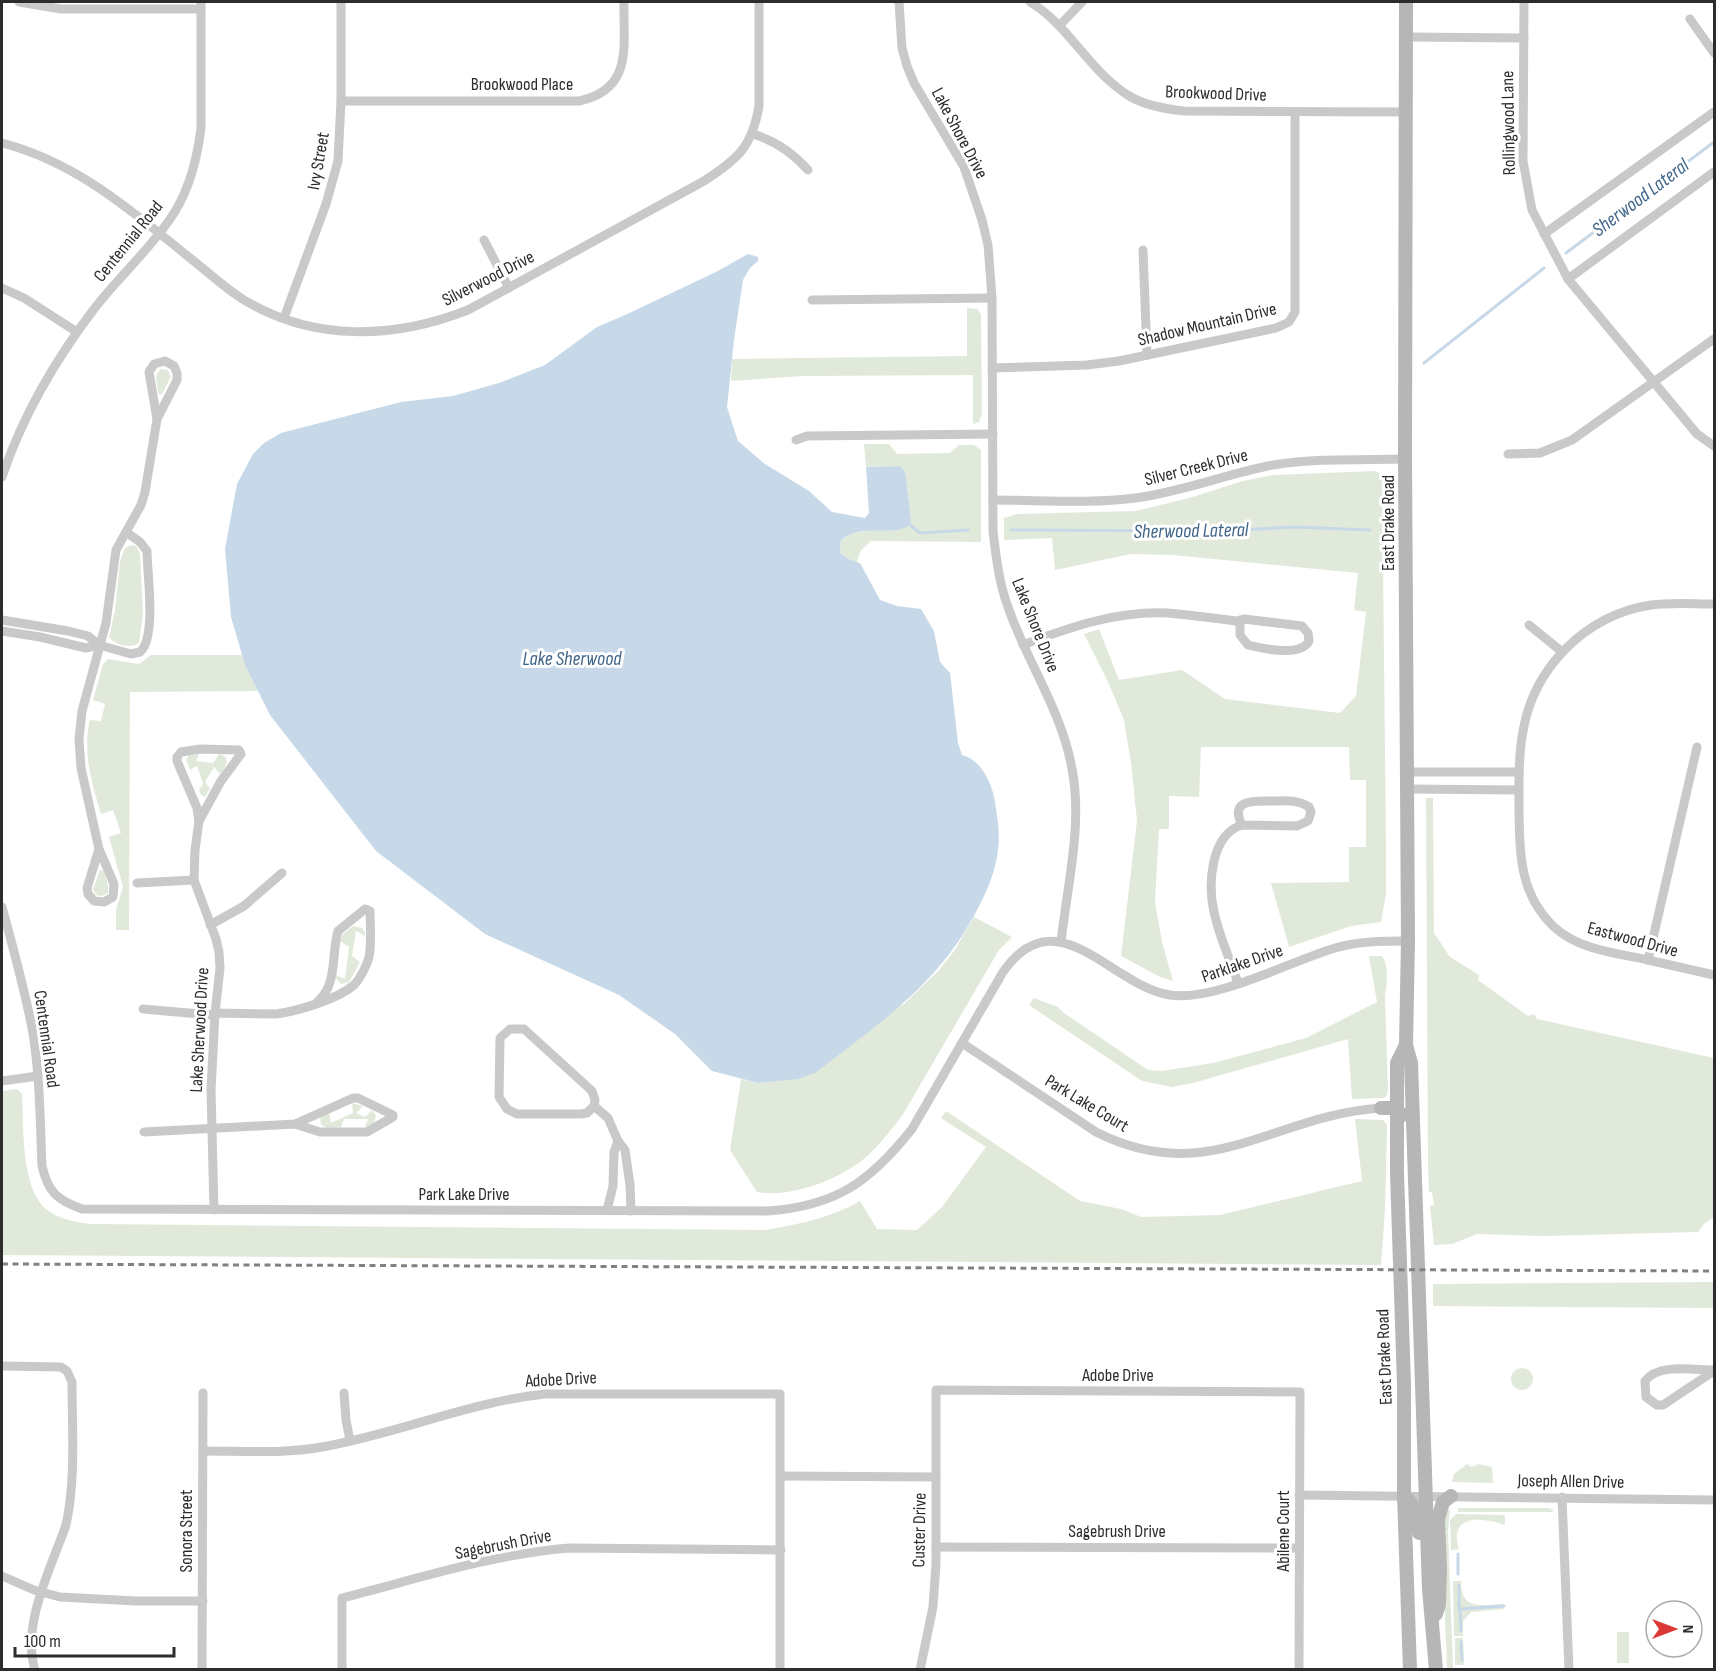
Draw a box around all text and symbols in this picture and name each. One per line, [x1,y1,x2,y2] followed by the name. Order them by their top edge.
[1497,71,1520,175] street label: Rollingwood Lane
[471,74,573,95] street label: Brookwood Place
[1165,81,1267,106] street label: Brookwood Drive
[927,84,992,182] street label: Lake Shore Drive
[303,130,334,192] street label: Ivy Street
[1588,153,1695,242] water label: Sherwood Lateral
[89,197,167,286] street label: Centennial Road
[439,246,538,311] street label: Silverwood Drive
[1136,298,1278,351] street label: Shadow Mountain Drive
[1142,445,1250,490] street label: Silver Creek Drive
[1378,475,1399,571] street label: East Drake Road
[1133,518,1250,544] water label: Sherwood Lateral
[1007,575,1064,675] street label: Lake Shore Drive
[522,647,622,671] water label: Lake Sherwood
[1585,917,1680,962] street label: Eastwood Drive
[1199,940,1286,987] street label: Parklake Drive
[186,967,213,1093] street label: Lake Sherwood Drive
[29,989,64,1089] street label: Centennial Road
[1041,1070,1133,1137] street label: Park Lake Court
[419,1184,509,1205] street label: Park Lake Drive
[1372,1309,1397,1405] street label: East Drake Road
[1081,1365,1154,1386] street label: Adobe Drive
[524,1367,597,1392] street label: Adobe Drive
[1516,1470,1625,1493] street label: Joseph Allen Drive
[176,1489,197,1573] street label: Sonora Street
[1273,1490,1294,1573] street label: Abilene Court
[908,1492,931,1568] street label: Custer Drive
[1068,1521,1166,1542] street label: Sagebrush Drive
[453,1525,553,1564] street label: Sagebrush Drive
[1644,1599,1704,1659] north arrow
[15,1620,174,1658] scale bar
[1678,1625,1697,1633] text: N
[24,1631,61,1652] text: 100 m

